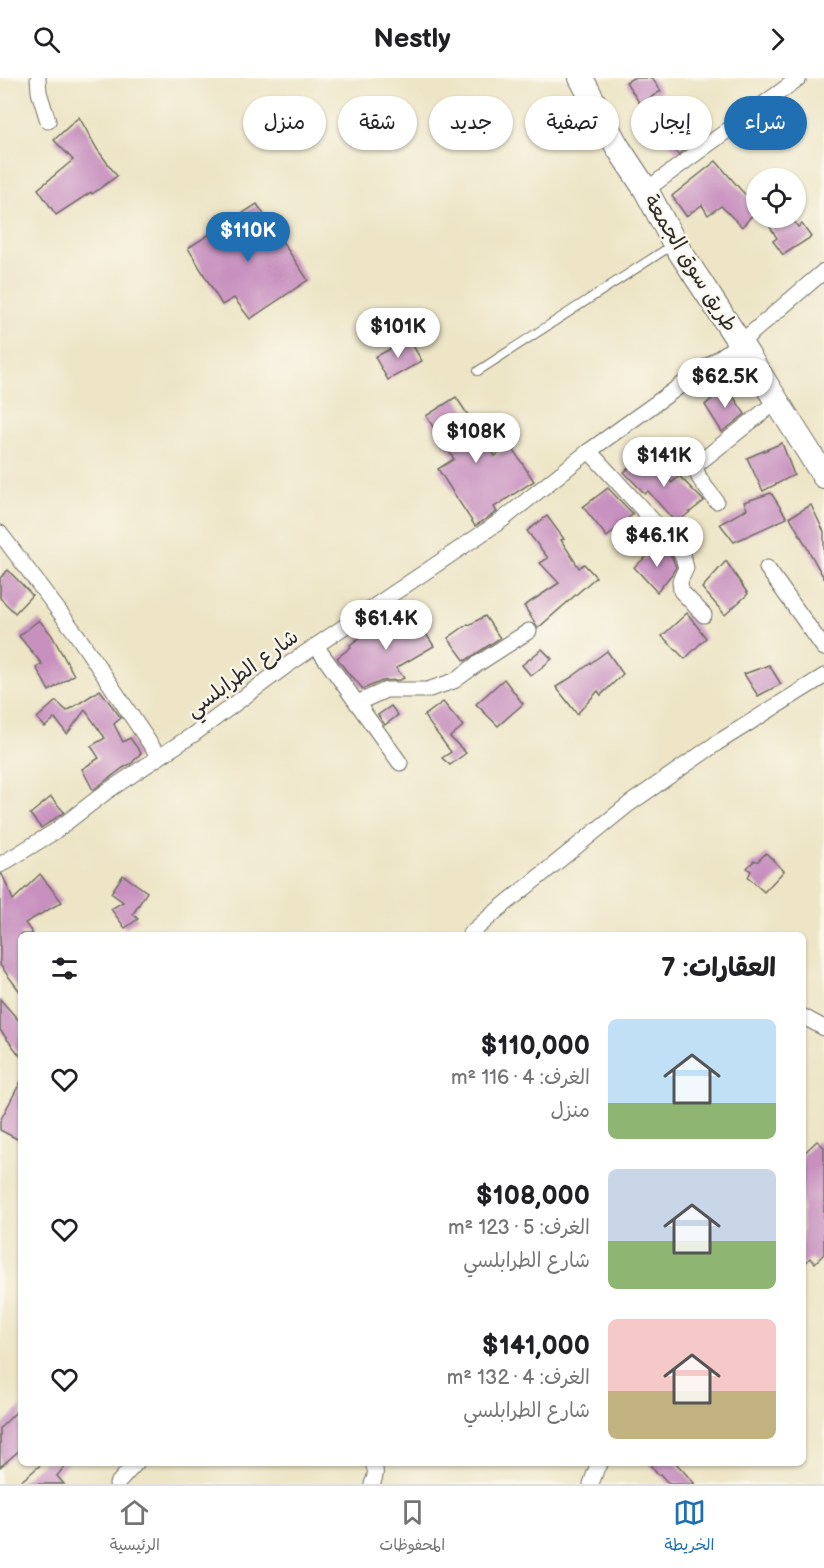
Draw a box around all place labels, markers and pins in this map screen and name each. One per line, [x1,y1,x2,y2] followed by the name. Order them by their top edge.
[206,212,290,263] pin: $110K
[356,308,440,359] pin: $101K
[676,358,774,409] pin: $62.5K
[434,413,518,464] pin: $108K
[622,437,706,488] pin: $141K
[608,517,706,568] pin: $46.1K
[337,600,435,651] pin: $61.4K

